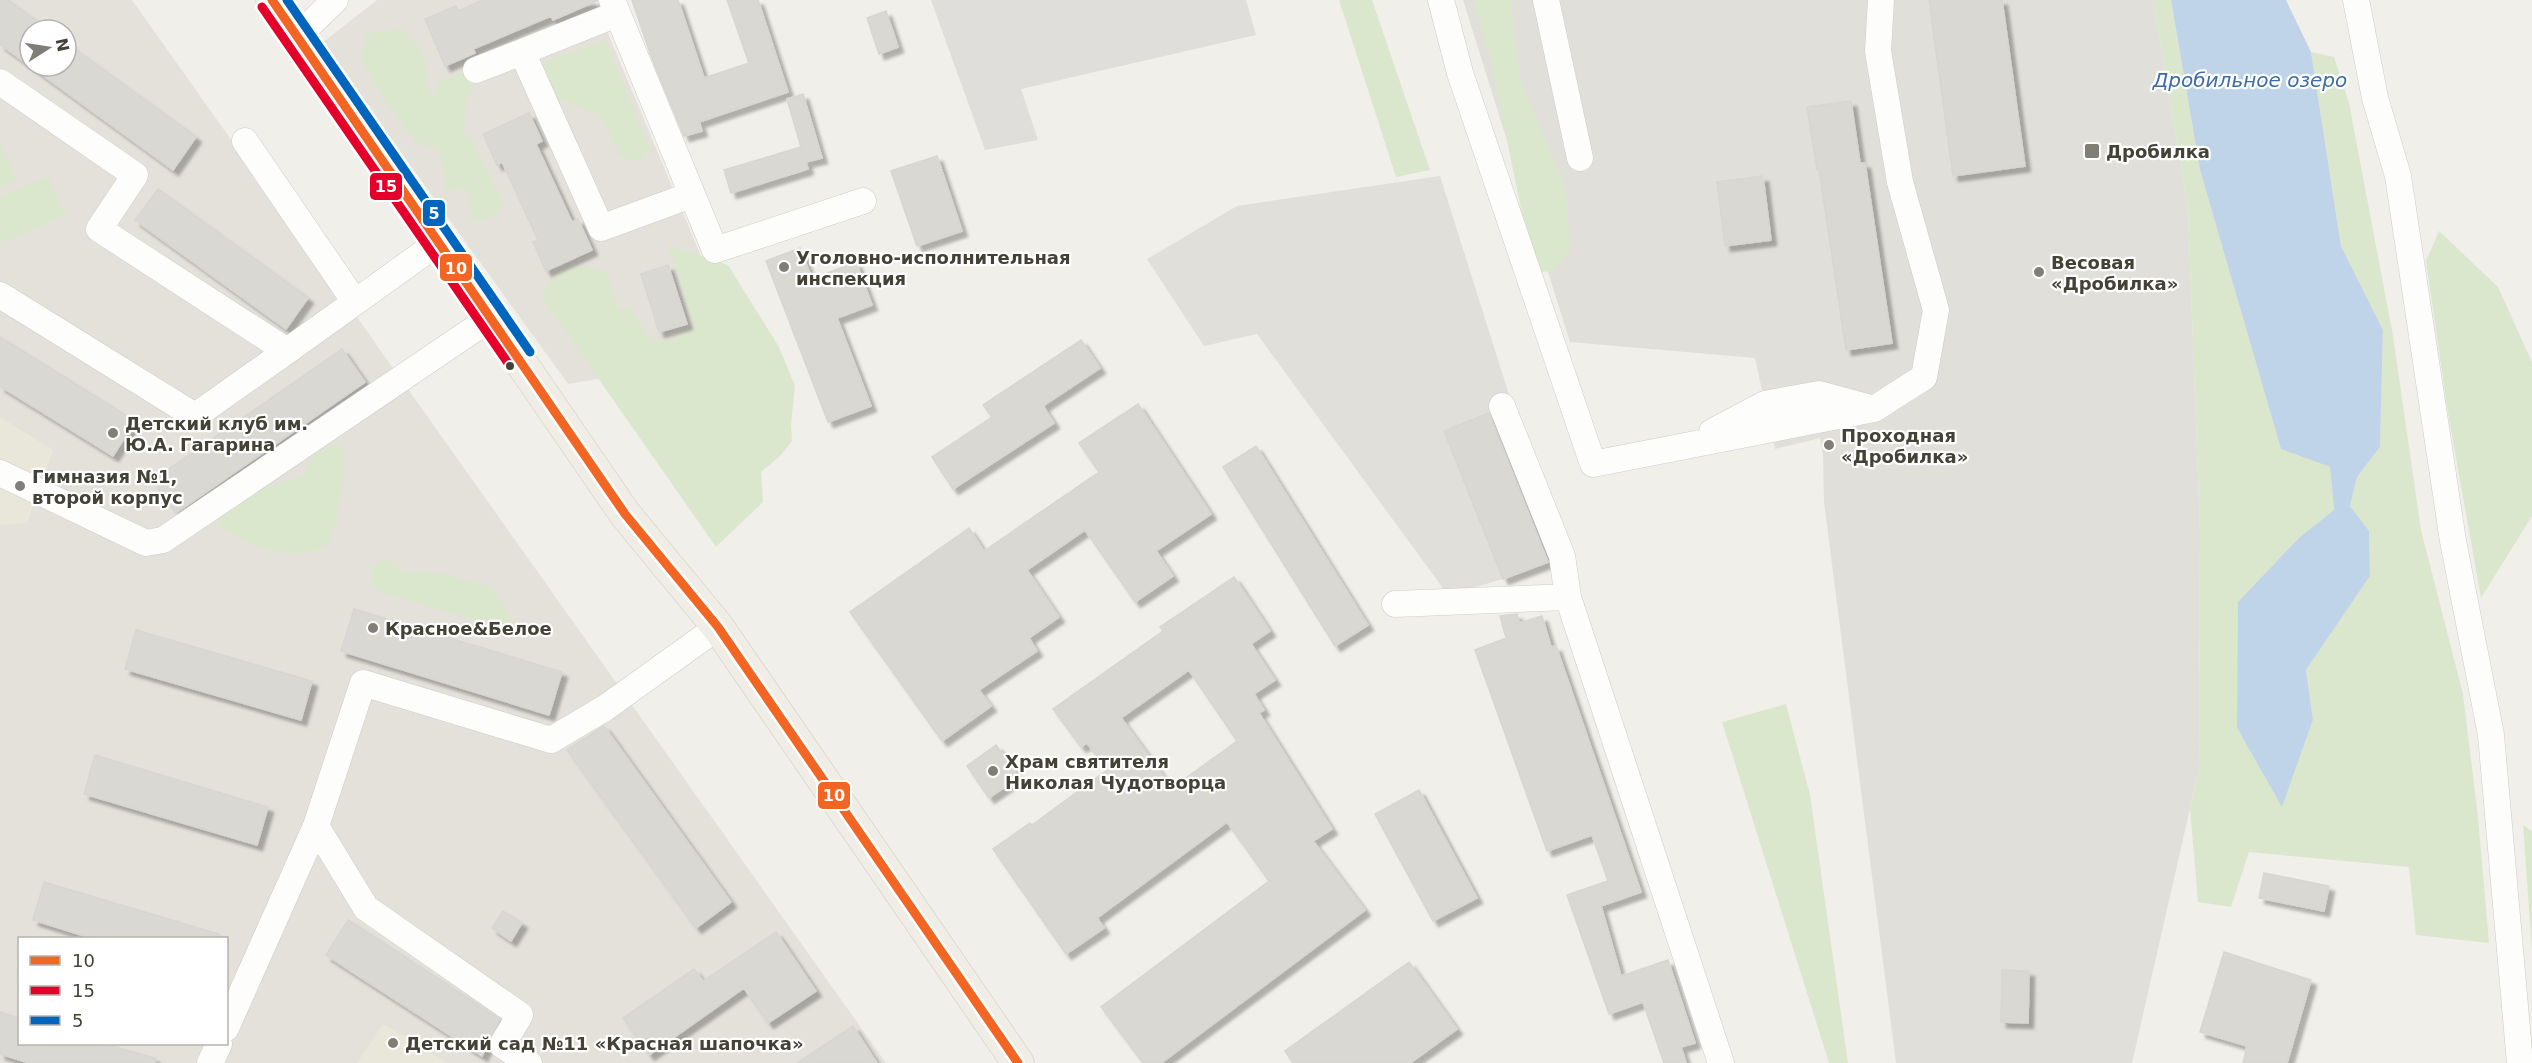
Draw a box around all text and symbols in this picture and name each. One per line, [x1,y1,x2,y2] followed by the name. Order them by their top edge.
[18,18,78,78] north arrow
[51,36,73,54] text: N
[2152,68,2347,92] water label: Дробильное озеро
[2106,141,2210,162] place label: Дробилка
[2083,142,2101,160] marker: Дробилка
[369,172,403,201] line badge: 15
[375,177,397,196] text: 15
[422,199,446,227] line badge: 5
[428,204,440,223] text: 5
[796,247,1071,289] place label: Уголовно-исполнительная инспекция
[2051,252,2178,294] place label: Весовая «Дробилка»
[439,253,473,282] line badge: 10
[445,259,467,278] text: 10
[777,260,791,274] marker: Уголовно-исполнительная инспекция
[2032,265,2046,279] marker: Весовая «Дробилка»
[504,360,516,372] unlabelled marker
[125,413,308,455] place label: Детский клуб им. Ю.А. Гагарина
[1841,425,1968,467] place label: Проходная «Дробилка»
[106,426,120,440] marker: Детский клуб им. Ю.А. Гагарина
[1822,438,1836,452] marker: Проходная «Дробилка»
[32,466,183,508] place label: Гимназия №1, второй корпус
[13,479,27,493] marker: Гимназия №1, второй корпус
[385,618,552,639] place label: Красное&Белое
[366,621,380,635] marker: Красное&Белое
[1005,751,1226,793] place label: Храм святителя Николая Чудотворца
[986,764,1000,778] marker: Храм святителя Николая Чудотворца
[817,781,851,810] line badge: 10
[823,786,845,805] text: 10
[18,937,228,1045] legend
[72,950,95,971] text: 10
[72,980,95,1001] text: 15
[72,1010,83,1031] text: 5
[405,1033,804,1054] place label: Детский сад №11 «Красная шапочка»
[386,1036,400,1050] marker: Детский сад №11 «Красная шапочка»

